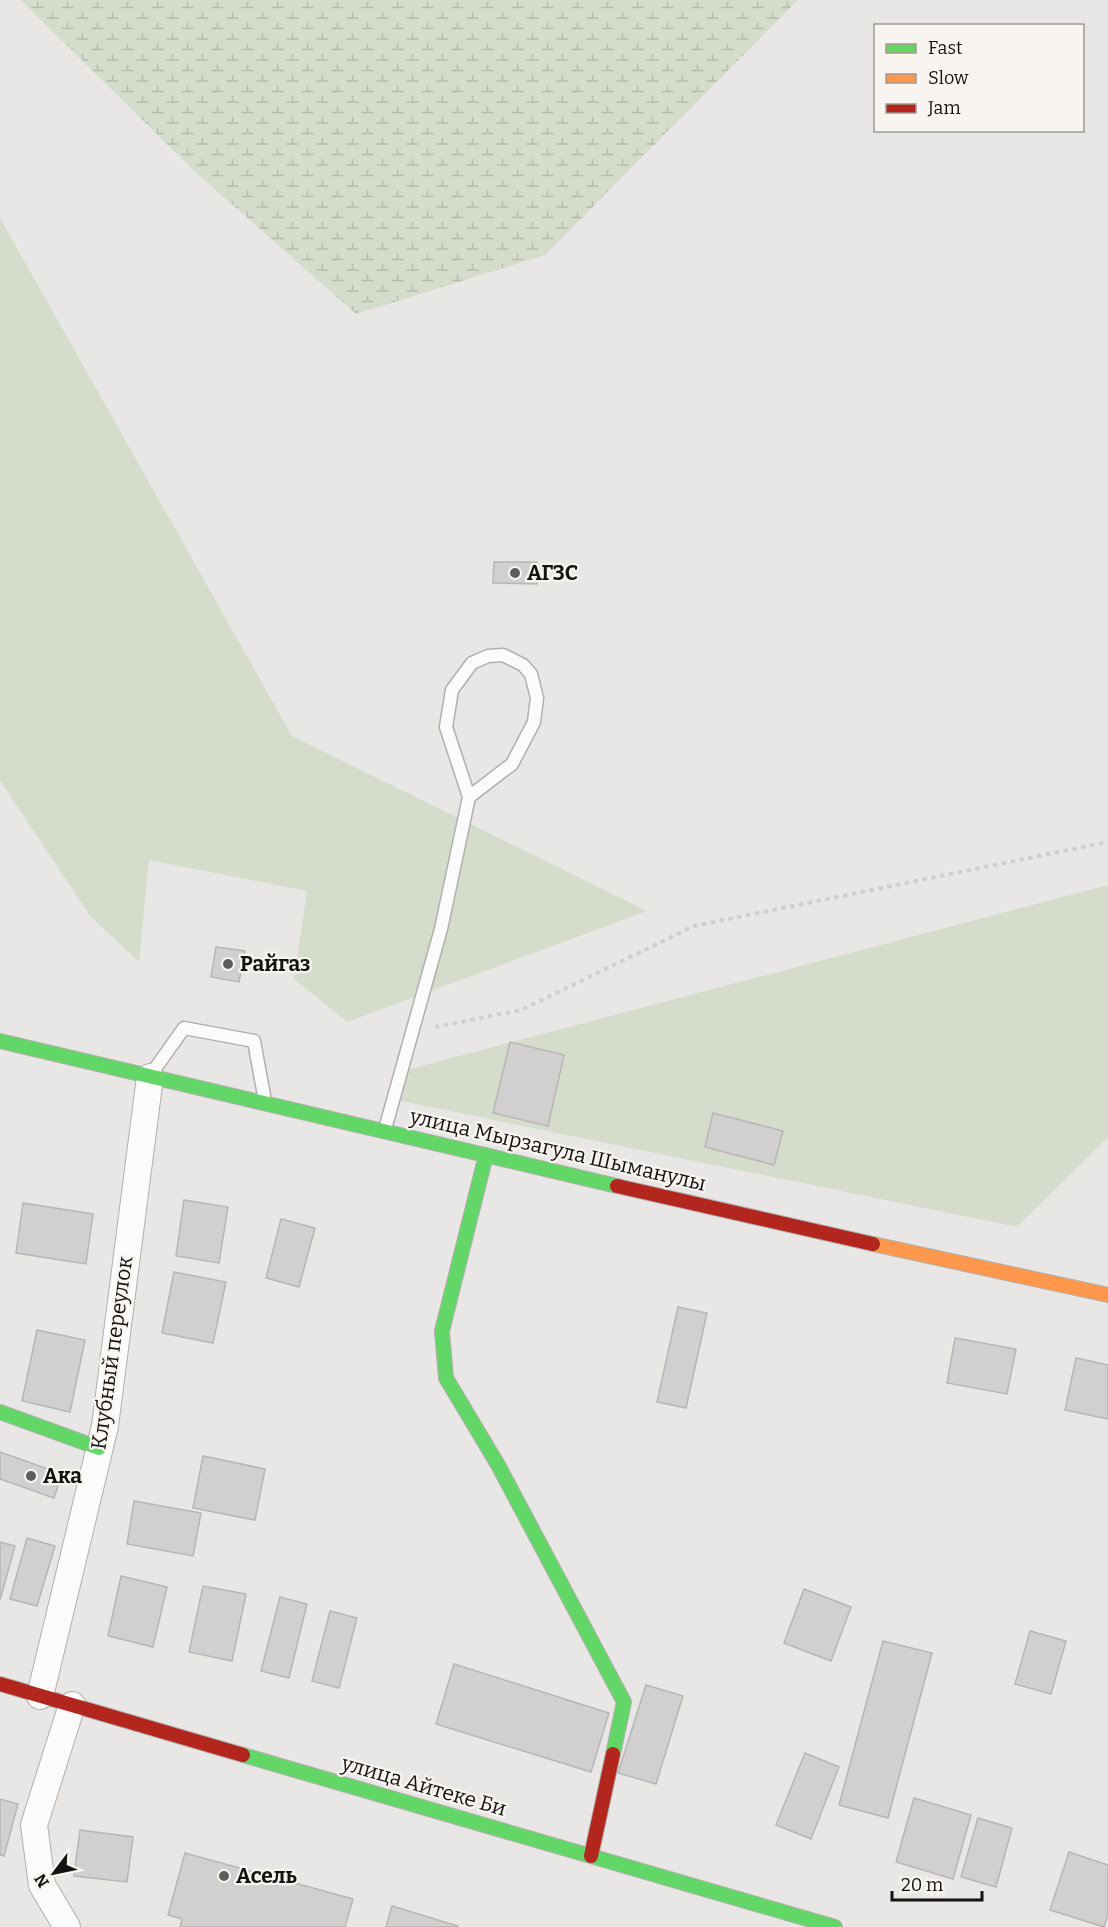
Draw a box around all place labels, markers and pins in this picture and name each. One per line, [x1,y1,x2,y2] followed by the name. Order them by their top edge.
[527,560,578,586] place label: АГЗС
[508,566,522,580] marker: АГЗС
[240,951,310,977] place label: Райгаз
[221,957,235,971] marker: Райгаз
[43,1463,82,1489] place label: Ака
[24,1469,38,1483] marker: Ака
[236,1863,298,1889] place label: Асель
[217,1869,231,1883] marker: Асель

